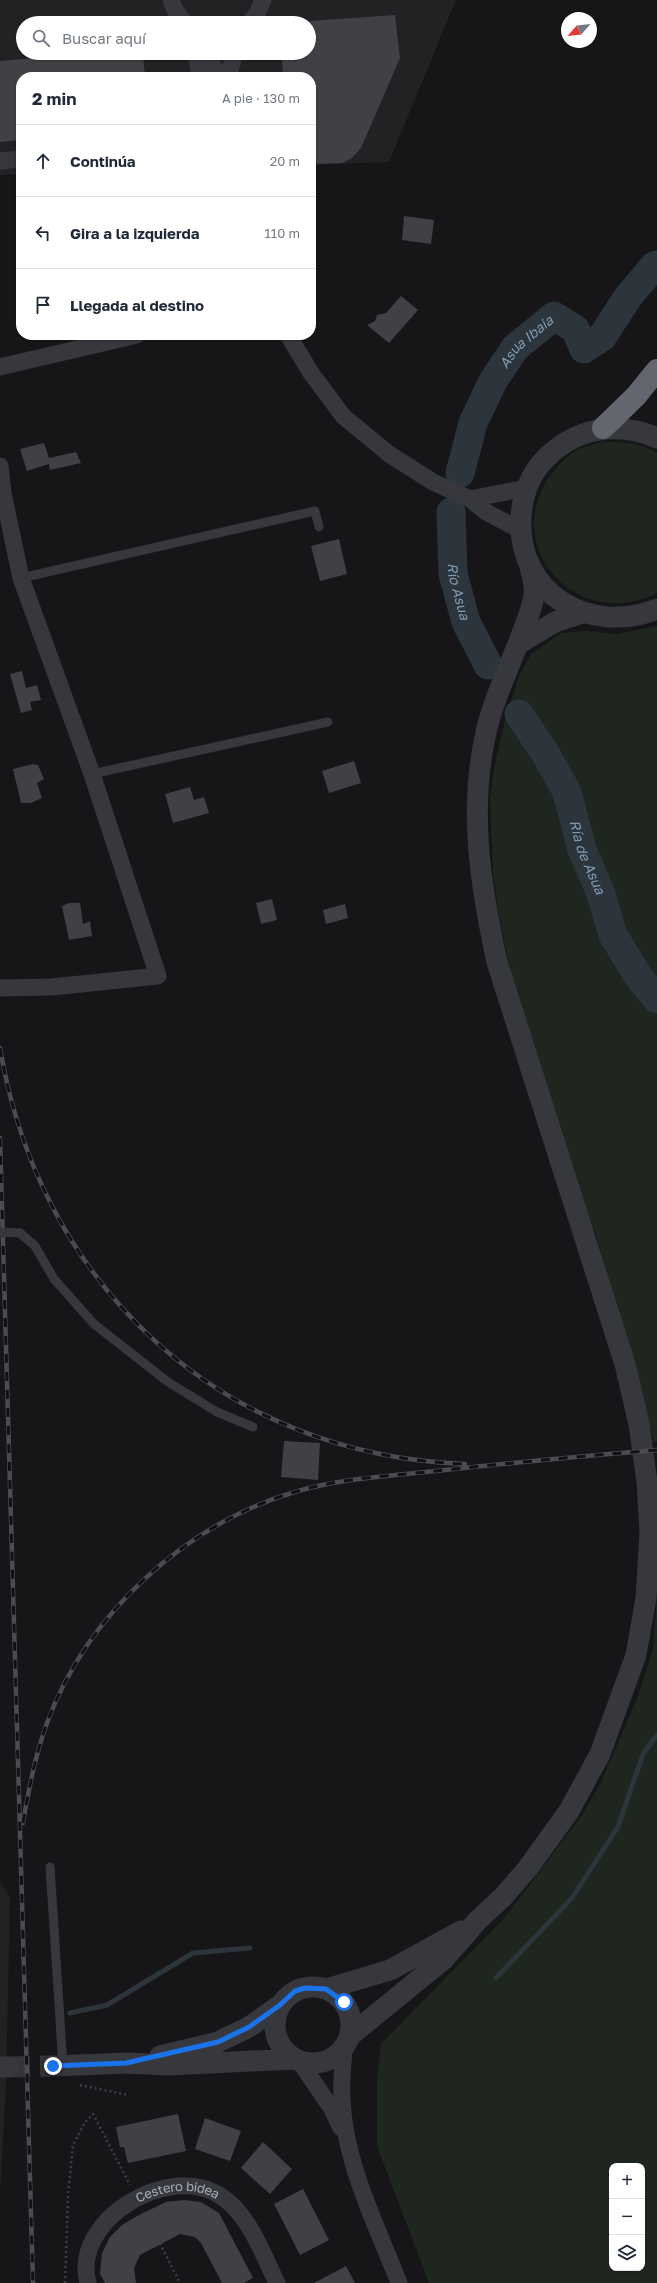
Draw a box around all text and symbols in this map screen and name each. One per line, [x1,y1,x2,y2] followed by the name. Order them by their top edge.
[561,12,597,48] north arrow
[16,16,316,60] search box
[30,27,52,49] icon: search
[62,29,146,47] text: Buscar aquí
[32,88,76,109] text: 2 min
[222,90,300,106] text: A pie · 130 m
[32,150,54,172] icon: ahead
[70,152,136,170] text: Continúa
[270,153,300,169] text: 20 m
[32,222,54,244] icon: left
[70,224,200,242] text: Gira a la izquierda
[265,225,300,241] text: 110 m
[32,294,54,316] icon: arrive
[70,296,204,314] text: Llegada al destino
[495,311,557,371] water label: Asua Ibaia
[445,563,474,623] water label: Río Asua
[567,818,610,898] water label: Ría de Asua
[335,1993,353,2011] route start
[44,2057,62,2075] route end
[609,2163,645,2271] map controls
[609,2163,645,2199] button: +
[133,2178,223,2206] street label: Cestero bidea
[609,2199,645,2235] button: −
[609,2235,645,2271] button: layers

